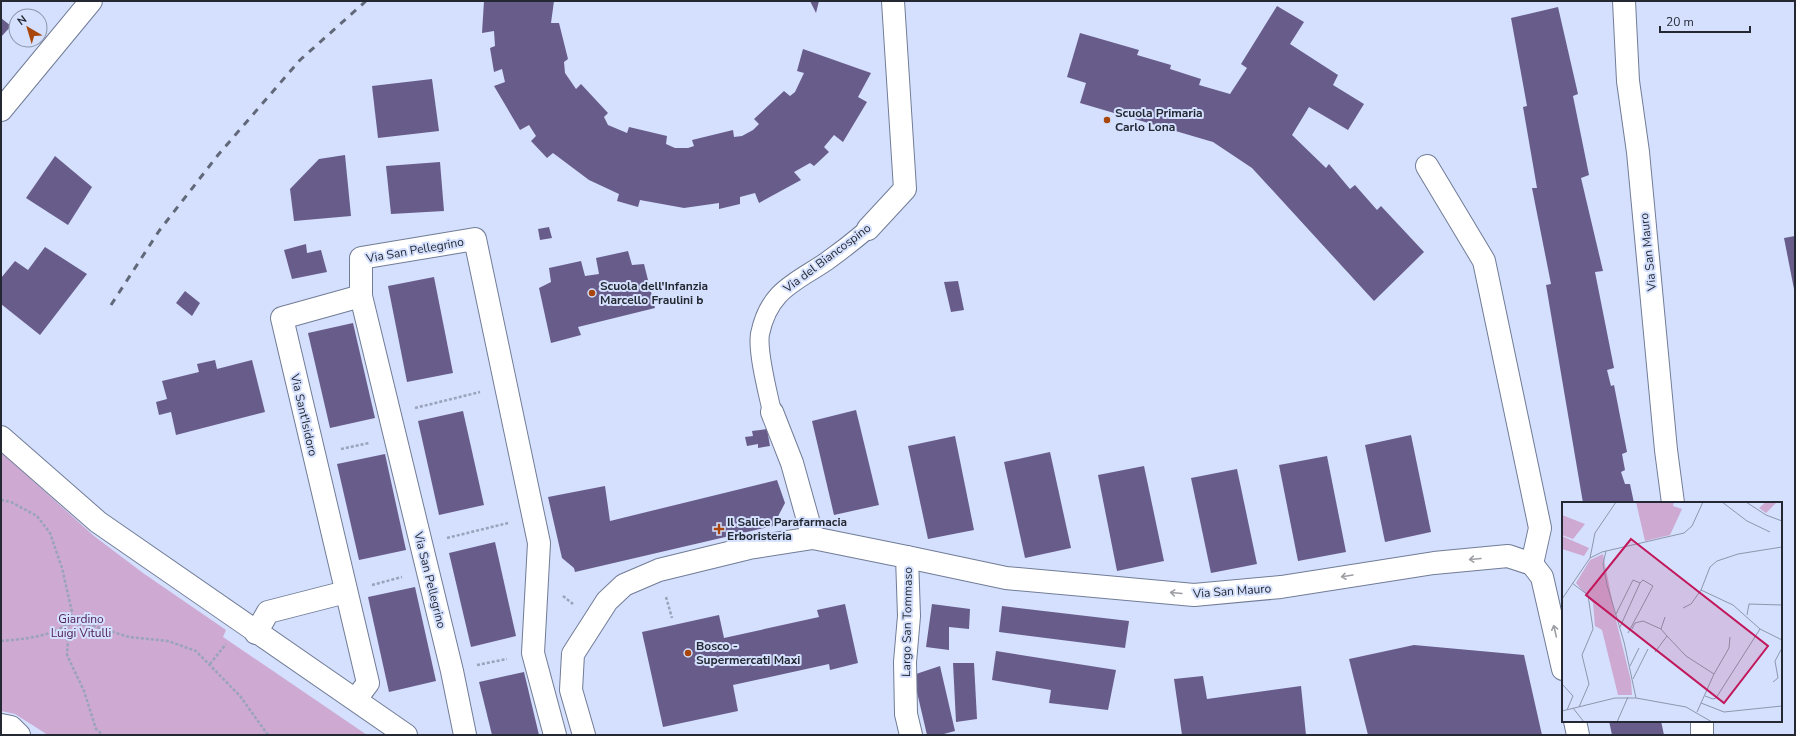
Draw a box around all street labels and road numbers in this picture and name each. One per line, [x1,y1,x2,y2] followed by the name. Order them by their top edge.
[1636,212,1660,293] street label: Via San Mauro
[779,220,874,297] street label: Via del Biancospino
[364,233,465,267] street label: Via San Pellegrino
[287,371,321,458] street label: Via Sant'Isidoro
[410,529,450,630] street label: Via San Pellegrino
[898,567,916,677] street label: Largo San Tommaso
[1191,580,1272,602] street label: Via San Mauro

